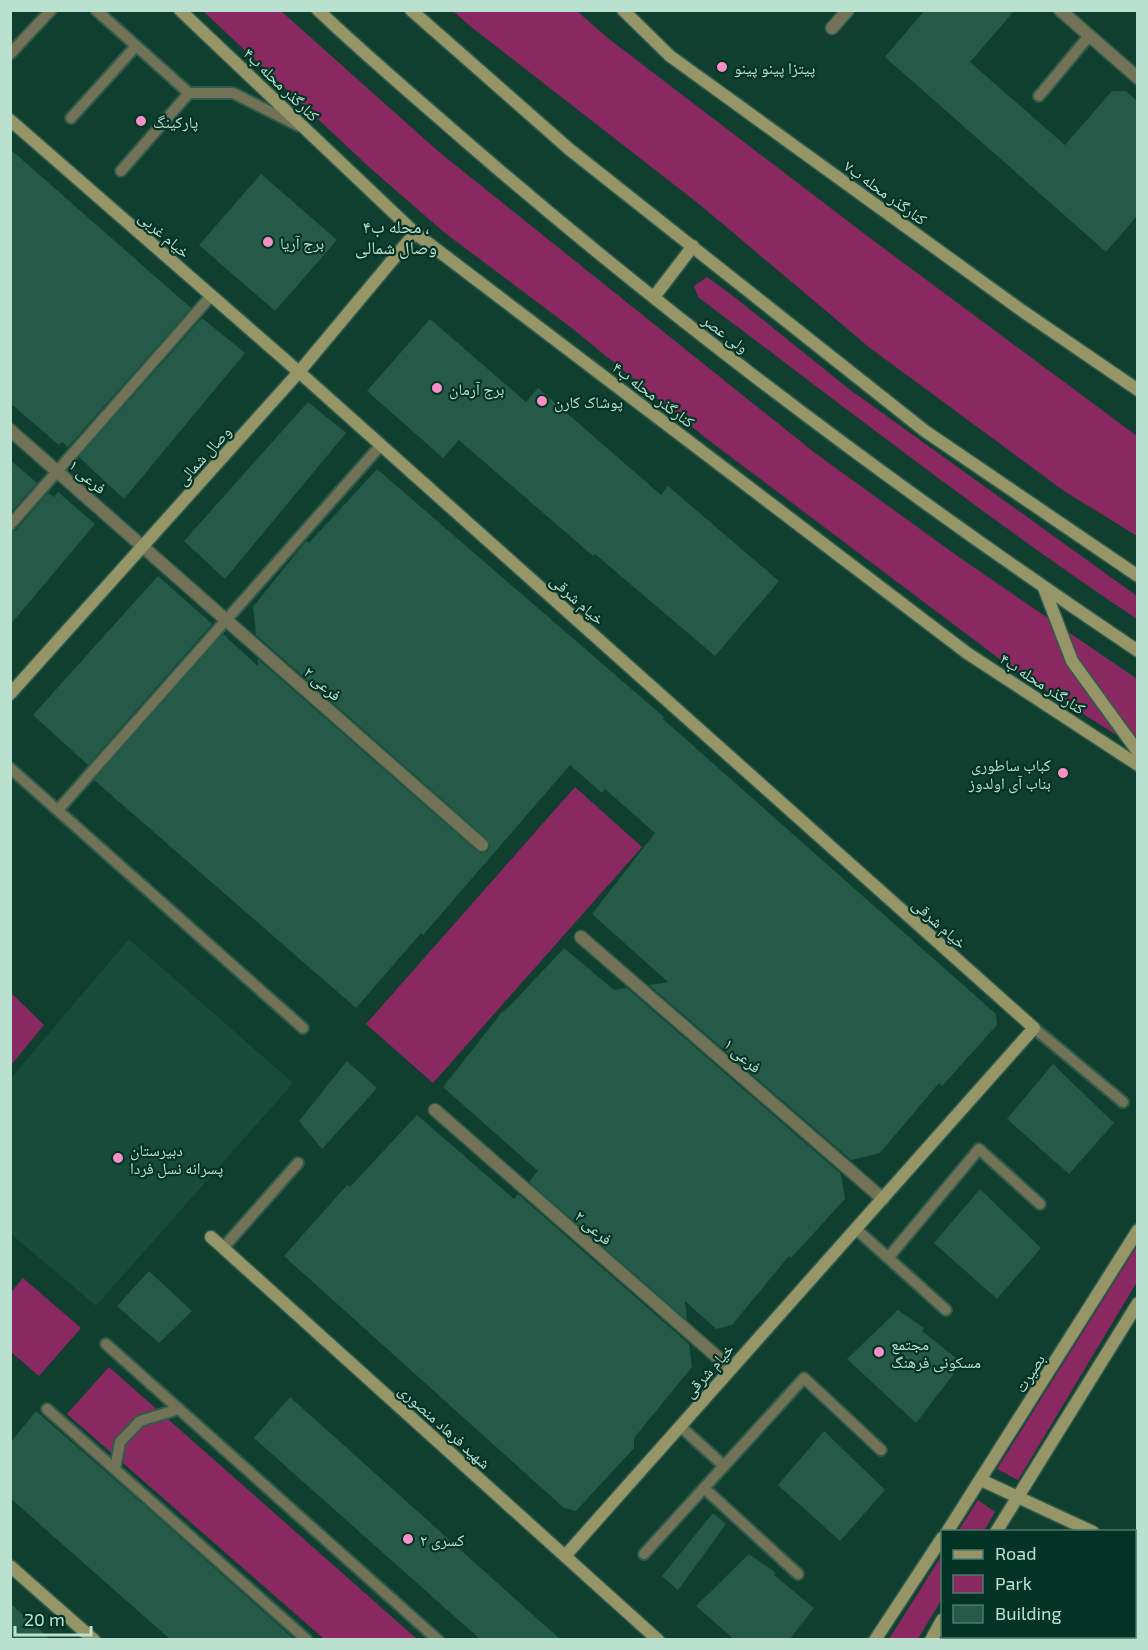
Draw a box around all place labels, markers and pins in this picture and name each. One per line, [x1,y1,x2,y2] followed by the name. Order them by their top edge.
[734,58,816,78] place label: پیتزا پینو پینو
[715,60,729,74] marker: پیتزا پینو پینو
[153,112,198,132] place label: پارکینگ
[134,114,148,128] marker: پارکینگ
[280,233,324,254] place label: برج آریا
[261,235,275,249] marker: برج آریا
[449,379,504,400] place label: برج آرمان
[430,381,444,395] marker: برج آرمان
[554,392,623,413] place label: پوشاک کارن
[535,394,549,408] marker: پوشاک کارن
[968,755,1051,794] place label: کباب ساطوری بناب آی اولدوز
[1056,766,1070,780] marker: کباب ساطوری بناب آی اولدوز
[130,1140,223,1179] place label: دبیرستان پسرانه نسل فردا
[111,1151,125,1165] marker: دبیرستان پسرانه نسل فردا
[891,1334,981,1373] place label: مجتمع مسکونی فرهنگ
[872,1345,886,1359] marker: مجتمع مسکونی فرهنگ
[420,1530,465,1551] place label: کسری ۲
[401,1532,415,1546] marker: کسری ۲

